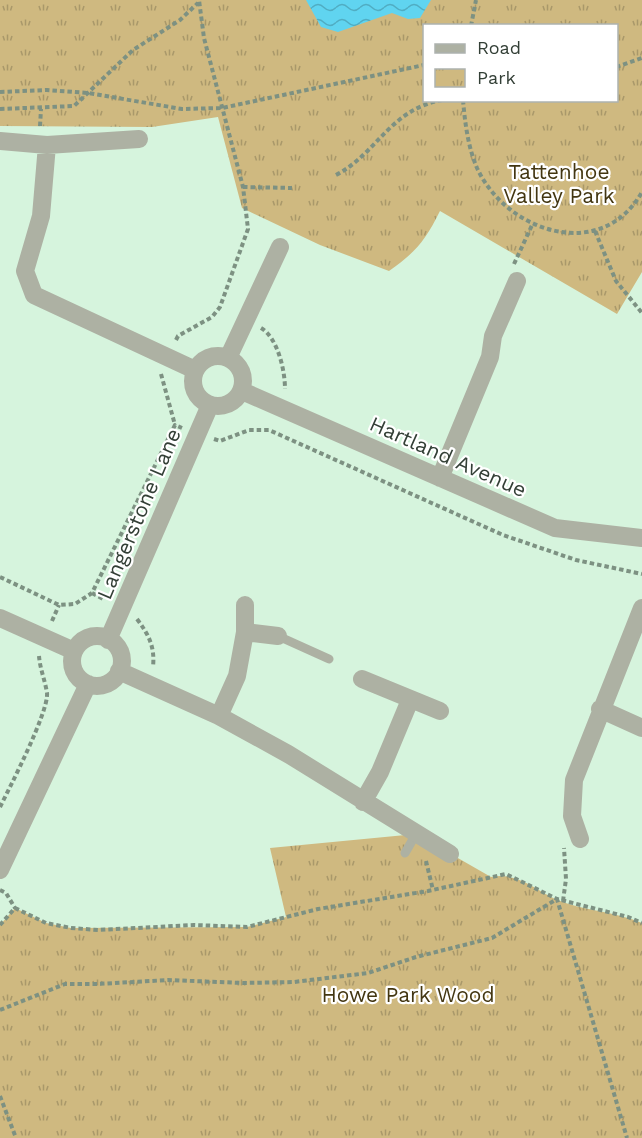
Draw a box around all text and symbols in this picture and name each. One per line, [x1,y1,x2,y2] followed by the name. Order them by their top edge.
[423,24,618,102] legend
[477,37,521,58] text: Road
[477,67,516,88] text: Park
[503,159,615,208] park label: Tattenhoe Valley Park
[366,411,530,502] street label: Hartland Avenue
[91,425,186,603] street label: Langerstone Lane
[321,982,495,1007] park label: Howe Park Wood

